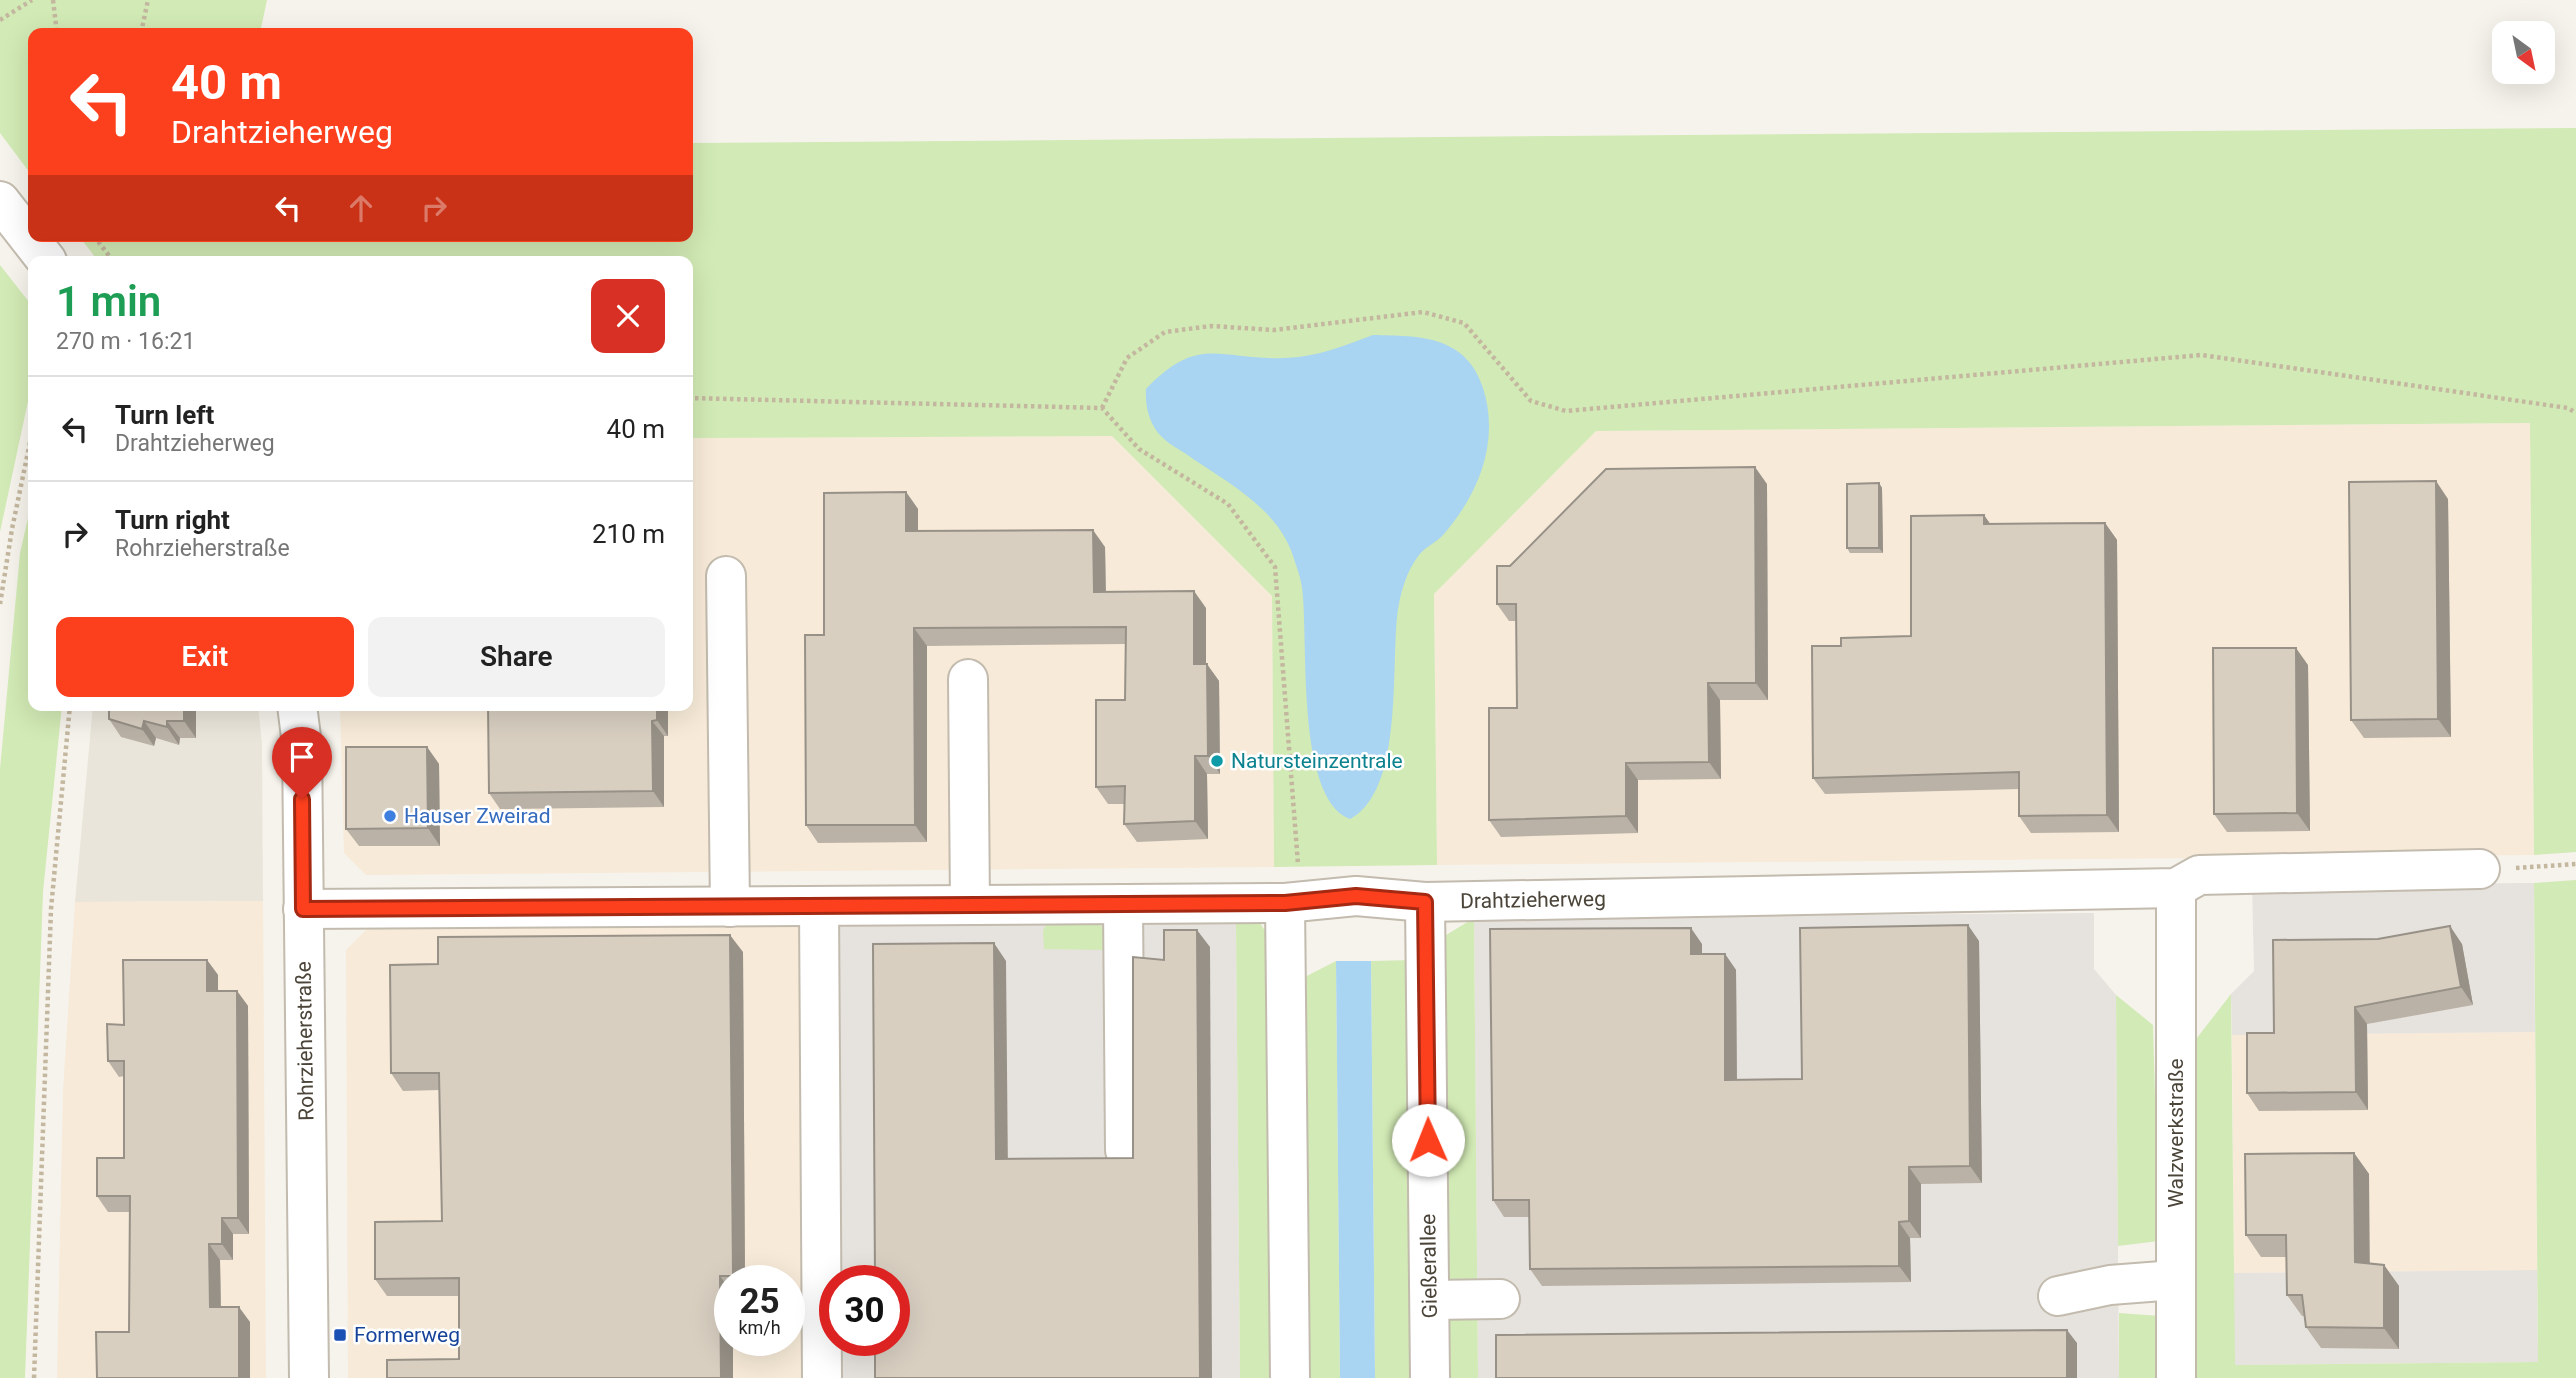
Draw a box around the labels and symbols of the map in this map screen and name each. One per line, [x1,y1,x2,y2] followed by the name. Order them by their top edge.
[2492,21,2555,84] north arrow
[272,727,332,799] pin
[1231,749,1403,773] place label: Natursteinzentrale
[1209,753,1225,769] marker: Natursteinzentrale
[404,804,551,828] place label: Hauser Zweirad
[382,808,398,824] marker: Hauser Zweirad
[1460,887,1606,913] street label: Drahtzieherweg
[292,961,318,1121] street label: Rohrzieherstraße
[2164,1058,2188,1208] street label: Walzwerkstraße
[1391,1103,1465,1177] position arrow
[1416,1213,1442,1319] street label: Gießerallee
[819,1265,910,1356] speed limit sign: 30
[354,1323,460,1347] place label: Formerweg
[332,1327,348,1343] marker: Formerweg

